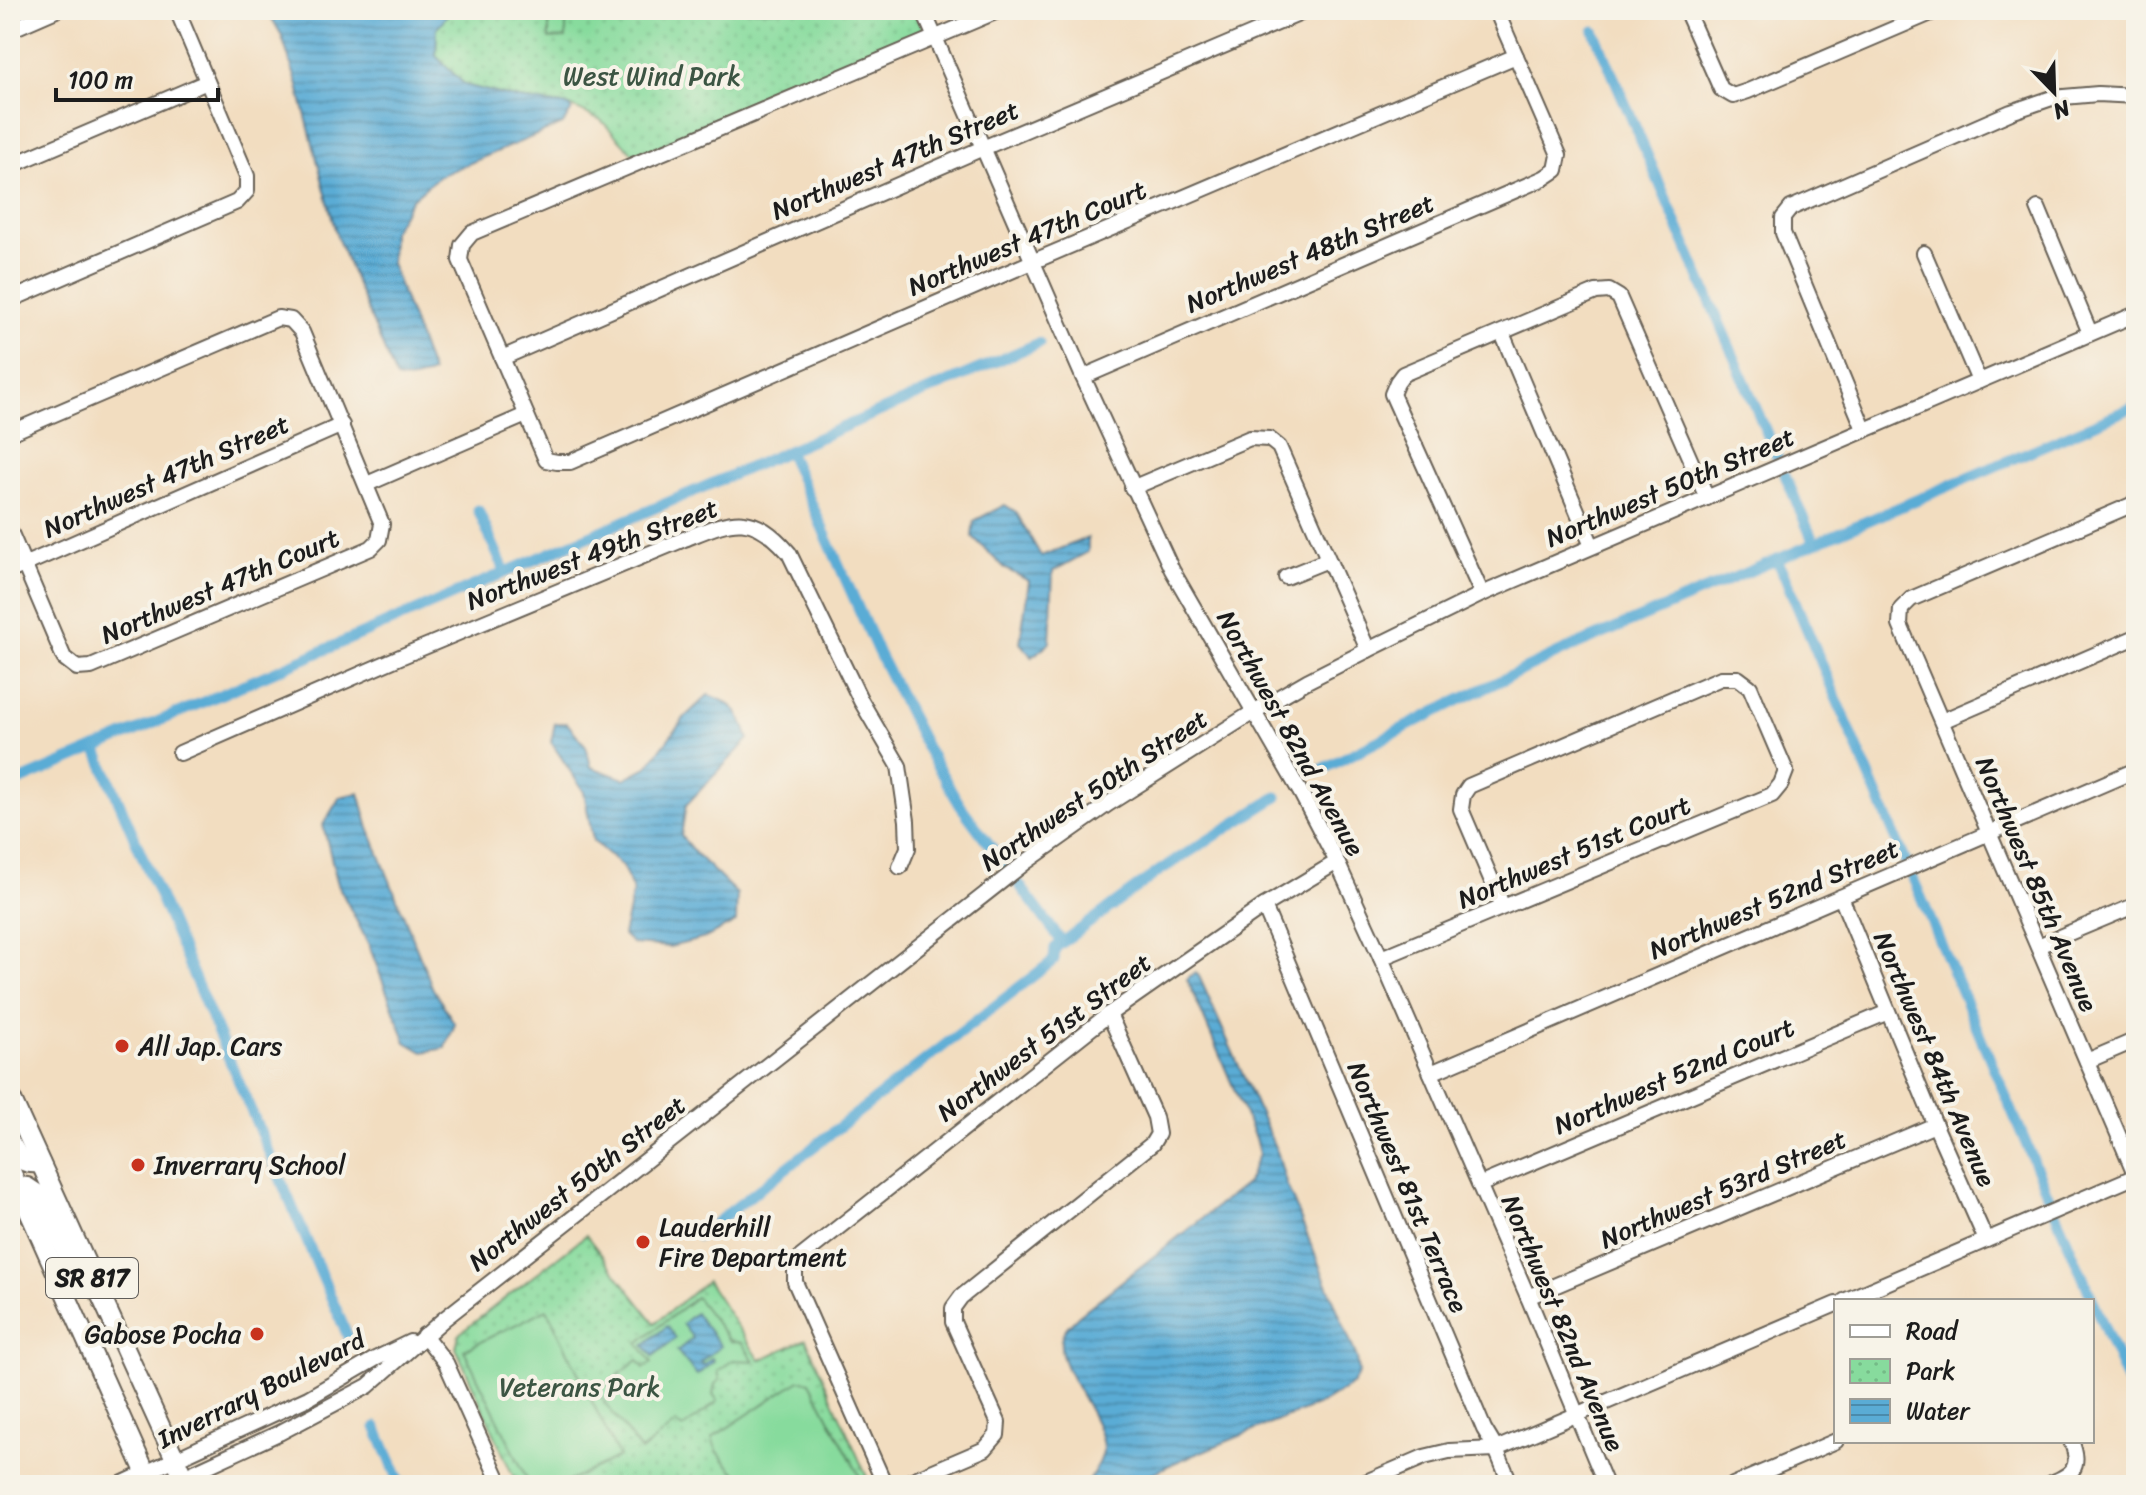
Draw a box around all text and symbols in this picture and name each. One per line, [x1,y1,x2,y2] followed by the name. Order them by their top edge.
[56,52,218,102] scale bar
[2014,52,2094,132] north arrow
[563,53,741,99] park label: West Wind Park
[68,59,133,101] text: 100 m
[764,87,1026,233] street label: Northwest 47th Street
[2046,89,2077,131] text: N
[900,167,1154,309] street label: Northwest 47th Court
[1178,180,1442,326] street label: Northwest 48th Street
[35,401,297,551] street label: Northwest 47th Street
[1538,414,1802,560] street label: Northwest 50th Street
[459,485,725,623] street label: Northwest 49th Street
[93,515,347,657] street label: Northwest 47th Court
[1204,601,1378,865] street label: Northwest 82nd Avenue
[970,696,1218,884] street label: Northwest 50th Street
[1962,749,2112,1019] street label: Northwest 85th Avenue
[1450,782,1698,922] street label: Northwest 51st Court
[1642,825,1906,973] street label: Northwest 52nd Street
[1860,924,2010,1195] street label: Northwest 84th Avenue
[926,940,1162,1134] street label: Northwest 51st Street
[1546,1004,1802,1148] street label: Northwest 52nd Court
[137,1023,282,1069] place label: All Jap. Cars
[113,1037,131,1055] marker: All Jap. Cars
[1334,1054,1482,1321] street label: Northwest 81st Terrace
[458,1083,696,1283] street label: Northwest 50th Street
[1592,1116,1854,1262] street label: Northwest 53rd Street
[153,1142,346,1188] place label: Inverrary School
[129,1156,147,1174] marker: Inverrary School
[1488,1187,1638,1459] street label: Northwest 82nd Avenue
[659,1204,847,1280] place label: Lauderhill Fire Department
[634,1233,652,1251] marker: Lauderhill Fire Department
[46,1258,138,1298] road number: SR 817
[1834,1299,2094,1443] legend
[1906,1310,1960,1352] text: Road
[84,1311,242,1357] place label: Gabose Pocha
[148,1316,375,1462] street label: Inverrary Boulevard
[248,1325,266,1343] marker: Gabose Pocha
[1906,1350,1955,1392] text: Park
[499,1364,661,1410] park label: Veterans Park
[1906,1390,1971,1432] text: Water

